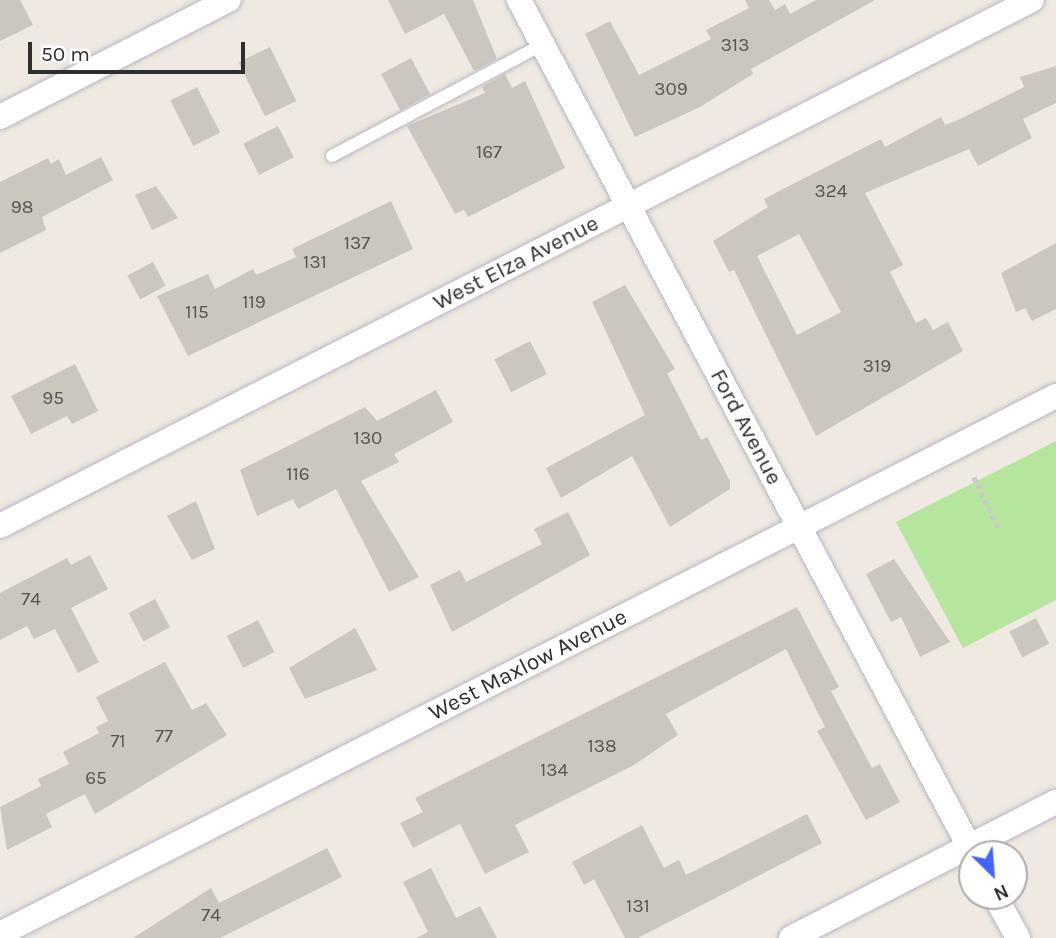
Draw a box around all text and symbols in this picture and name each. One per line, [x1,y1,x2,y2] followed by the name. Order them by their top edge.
[32,28,248,72] scale bar
[721,35,749,57] house number: 313
[41,42,90,66] text: 50 m
[654,79,688,101] house number: 309
[476,142,502,164] house number: 167
[815,181,847,203] house number: 324
[11,197,33,219] house number: 98
[429,209,603,317] street label: West Elza Avenue
[344,233,370,255] house number: 137
[303,252,327,274] house number: 131
[242,292,266,314] house number: 119
[185,302,209,324] house number: 115
[863,356,891,378] house number: 319
[704,364,788,490] street label: Ford Avenue
[42,388,64,410] house number: 95
[354,428,382,450] house number: 130
[286,464,310,486] house number: 116
[21,589,41,611] house number: 74
[424,603,632,727] street label: West Maxlow Avenue
[155,726,173,748] house number: 77
[110,731,126,753] house number: 71
[587,736,617,758] house number: 138
[540,760,568,782] house number: 134
[85,768,107,790] house number: 65
[958,840,1028,910] north arrow
[990,879,1012,905] text: N
[626,896,650,918] house number: 131
[201,905,221,927] house number: 74

